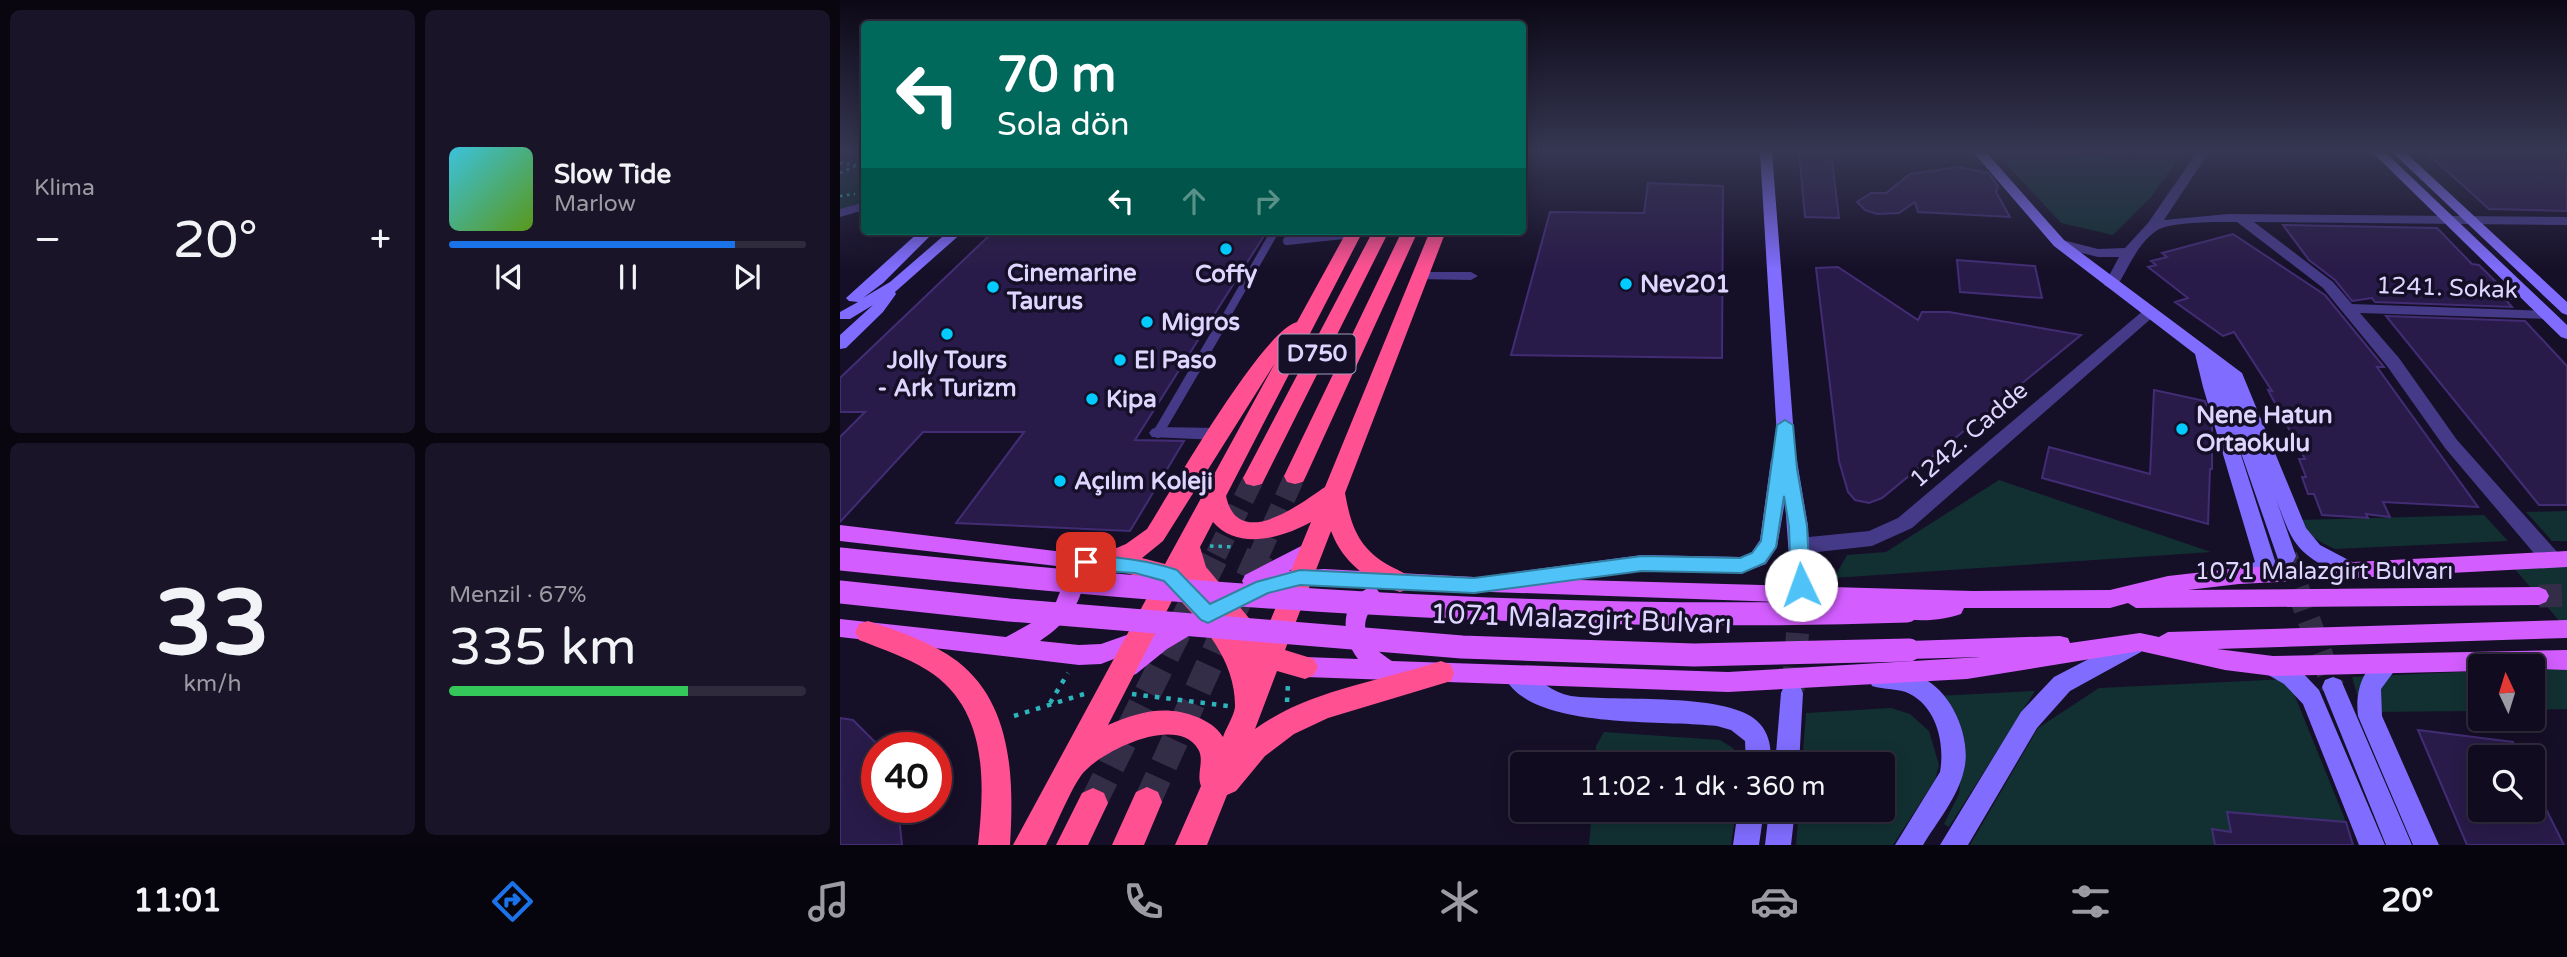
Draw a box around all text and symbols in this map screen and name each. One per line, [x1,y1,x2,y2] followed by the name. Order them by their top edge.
[997,46,1116,105] text: 70 m
[882,49,973,140] icon: left
[997,106,1130,144] text: Sola dön
[554,159,671,190] text: Slow Tide
[34,174,95,202] text: Klima
[1102,182,1140,220] icon: left
[1175,182,1213,220] icon: ahead
[1248,182,1286,220] icon: right
[554,190,636,218] text: Marlow
[173,209,258,272] text: 20°
[34,217,61,263] text: −
[370,217,391,263] text: +
[1218,241,1234,257] marker: Coffy
[490,258,528,296] icon: previous
[609,258,647,296] icon: pause
[728,258,766,296] icon: next
[1006,259,1137,316] place label: Cinemarine Taurus
[1195,260,1257,289] place label: Coffy
[1640,270,1730,299] place label: Nev201
[2376,271,2518,305] street label: 1241. Sokak
[1618,276,1634,292] marker: Nev201
[985,279,1001,295] marker: Cinemarine Taurus
[1161,308,1240,337] place label: Migros
[1139,314,1155,330] marker: Migros
[939,326,955,342] marker: Jolly Tours - Ark Turizm
[1278,334,1356,374] road number: D750
[877,346,1017,403] place label: Jolly Tours - Ark Turizm
[1134,346,1217,375] place label: El Paso
[1112,352,1128,368] marker: El Paso
[1904,376,2034,494] street label: 1242. Cadde
[1106,385,1157,414] place label: Kipa
[1084,391,1100,407] marker: Kipa
[2196,401,2333,458] place label: Nene Hatun Ortaokulu
[2174,421,2190,437] marker: Nene Hatun Ortaokulu
[1074,467,1213,496] place label: Açılım Koleji
[1052,473,1068,489] marker: Açılım Koleji
[1056,532,1116,592] pin
[1067,543,1105,581] icon: arrive
[1764,548,1838,622] position arrow
[2195,557,2453,586] street label: 1071 Malazgirt Bulvarı
[155,569,270,679] text: 33
[449,581,586,609] text: Menzil · 67%
[1430,597,1732,641] street label: 1071 Malazgirt Bulvarı
[449,616,637,679] text: 335 km
[2468,654,2544,732] north arrow
[2468,654,2545,822] map controls
[184,670,241,698] text: km/h
[861,732,952,823] speed limit sign: 40
[2468,745,2545,822] button: search
[1580,771,1825,802] text: 11:02 · 1 dk · 360 m
[488,877,537,926] icon: directions
[804,877,853,926] icon: music
[1119,877,1168,926] icon: phone
[1435,877,1484,926] icon: climate
[1750,877,1799,926] icon: car
[2066,877,2115,926] icon: filters
[133,882,222,920] text: 11:01
[2381,882,2434,920] text: 20°

